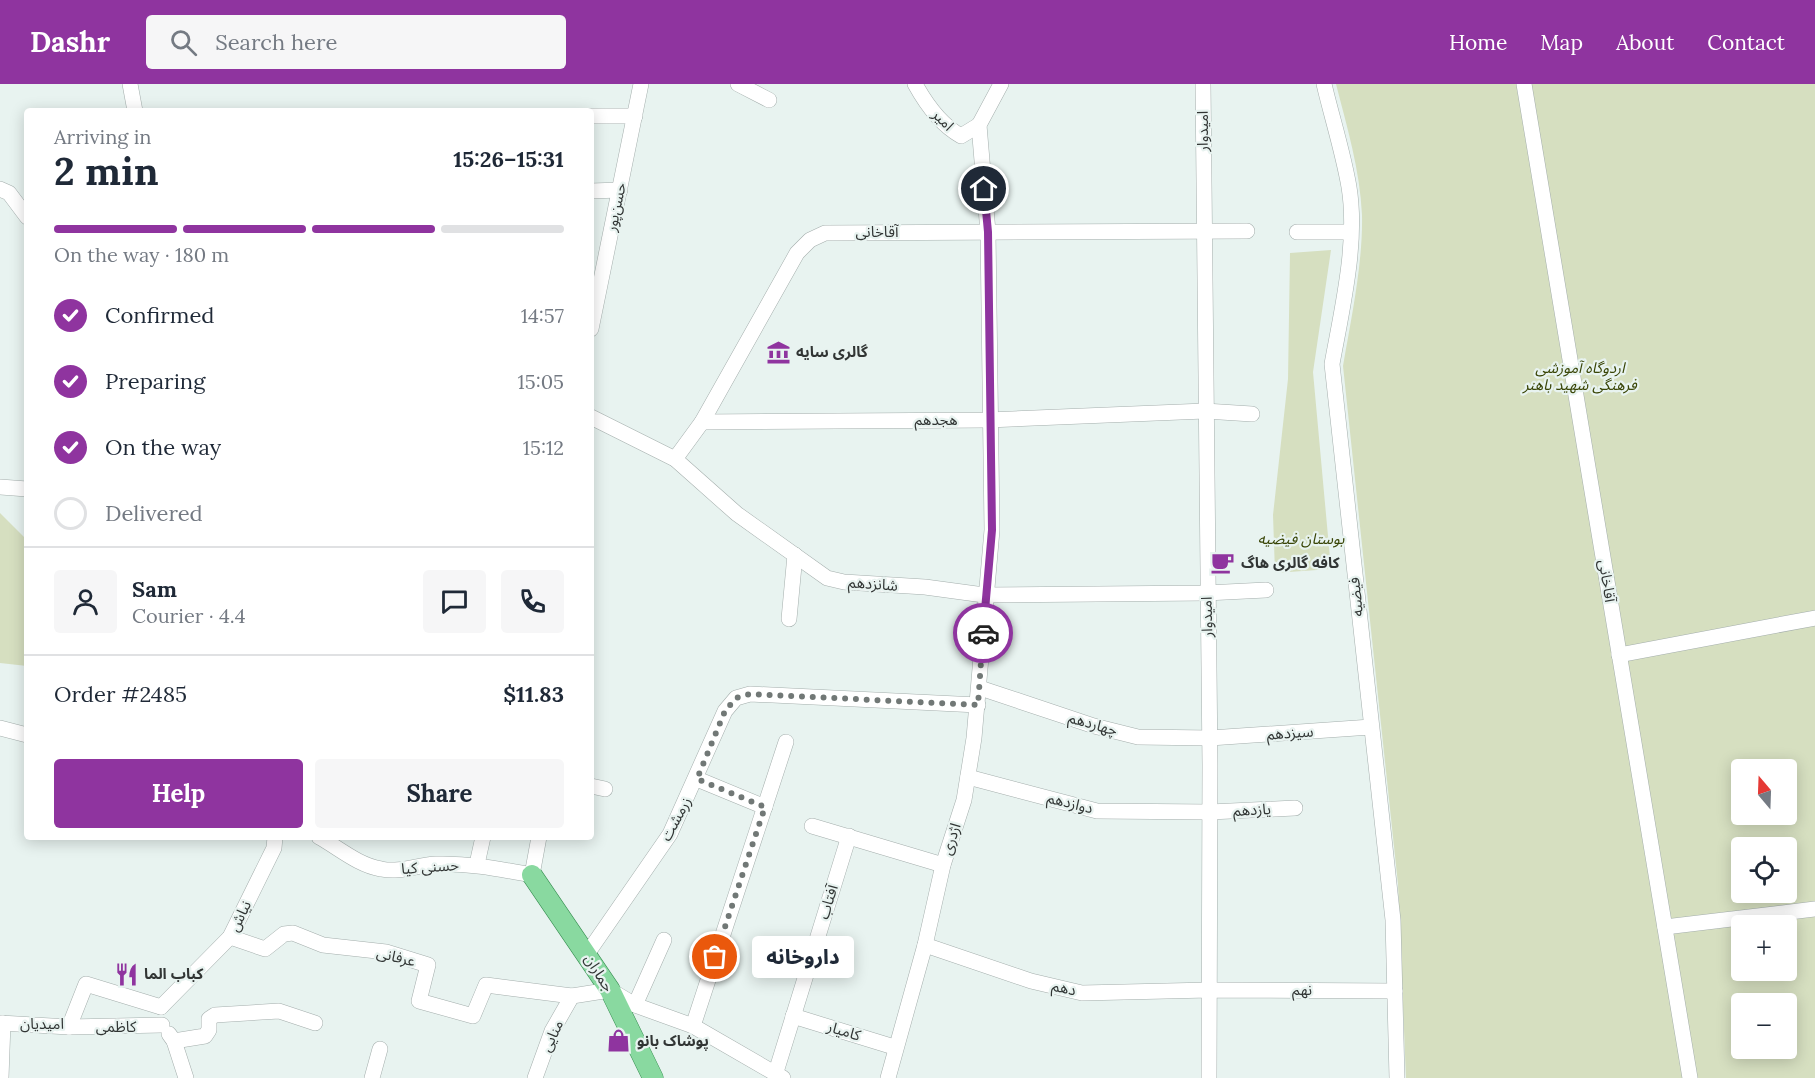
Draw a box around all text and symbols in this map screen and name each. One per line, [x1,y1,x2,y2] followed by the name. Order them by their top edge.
[146,15,566,69] search box
[30,24,110,60] text: Dashr
[167,26,200,59] icon: search
[215,28,337,56] text: Search here
[1449,29,1507,56] text: Home
[1540,29,1583,56] text: Map
[1616,29,1674,56] text: About
[1707,29,1785,56] text: Contact
[928,104,958,134] street label: امیر
[1193,111,1212,152] street label: امیدوار
[54,124,151,149] text: Arriving in
[453,145,564,173] text: 15:26–15:31
[54,146,159,196] text: 2 min
[958,163,1009,214] pin
[967,172,1000,205] icon: home
[601,181,631,234] street label: حسن‌پور
[856,222,899,241] street label: آقاخانی
[54,242,229,267] text: On the way · 180 m
[54,299,87,332] icon: check
[105,301,214,329] text: Confirmed
[521,303,564,328] text: 14:57
[765,339,791,365] museum icon: گالری سایه
[796,342,868,361] place label: گالری سایه
[1522,358,1638,394] park label: اردوگاه آموزشی فرهنگی شهید باهنر
[54,365,87,398] icon: check
[105,367,205,395] text: Preparing
[518,369,564,394] text: 15:05
[914,410,958,431] street label: هجدهم
[54,431,87,464] icon: check
[105,433,221,461] text: On the way
[523,435,564,460] text: 15:12
[105,499,203,527] text: Delivered
[1258,529,1345,548] park label: بوستان فیضیه
[1210,550,1236,576] cafe icon: کافه گالری هاگ
[1241,553,1340,572] place label: کافه گالری هاگ
[1595,558,1620,604] street label: آقاخانی
[54,570,117,633] button: person
[423,570,486,633] button: chat
[501,570,564,633] button: phone
[847,572,899,597] street label: شانزدهم
[132,575,177,603] text: Sam
[1344,576,1367,618] street label: فیضیه
[1197,596,1216,639] street label: امیدوار
[132,603,246,628] text: Courier · 4.4
[953,603,1013,663] courier
[967,617,1000,650] icon: car
[54,680,187,708] text: Order #2485
[503,680,564,708] text: $11.83
[1066,707,1120,742] street label: چهاردهم
[1266,721,1314,746] street label: سیزدهم
[54,759,303,828] button: Help
[315,759,564,828] button: Share
[1731,759,1797,825] north arrow
[1731,759,1797,1059] map controls
[1045,788,1095,819] street label: دوازدهم
[656,793,695,844] street label: زرمشت
[1232,799,1272,822] street label: یازدهم
[936,820,965,857] street label: اژدری
[1731,837,1797,903] button: locate
[400,855,460,878] street label: حسنی کیا
[813,882,842,921] street label: آفتاب
[224,897,255,934] street label: نیاش
[1731,915,1797,981] button: +
[689,931,740,982] pin
[751,936,853,978] callout: داروخانه
[698,940,731,973] icon: bag
[375,943,418,971] street label: عرفانی
[766,944,840,969] text: داروخانه
[581,950,618,995] street label: جماران
[113,961,139,987] restaurant icon: كباب الما
[144,964,204,983] place label: كباب الما
[1050,976,1078,1001] street label: دهم
[1292,980,1312,1001] street label: نهم
[1731,993,1797,1059] button: −
[20,1014,64,1033] street label: امیدیان
[824,1016,864,1045] street label: کامیار
[96,1017,137,1036] street label: کاظمی
[536,1017,567,1055] street label: منایی
[606,1028,632,1054] shop icon: پوشاک بانو
[637,1031,709,1051] place label: پوشاک بانو

